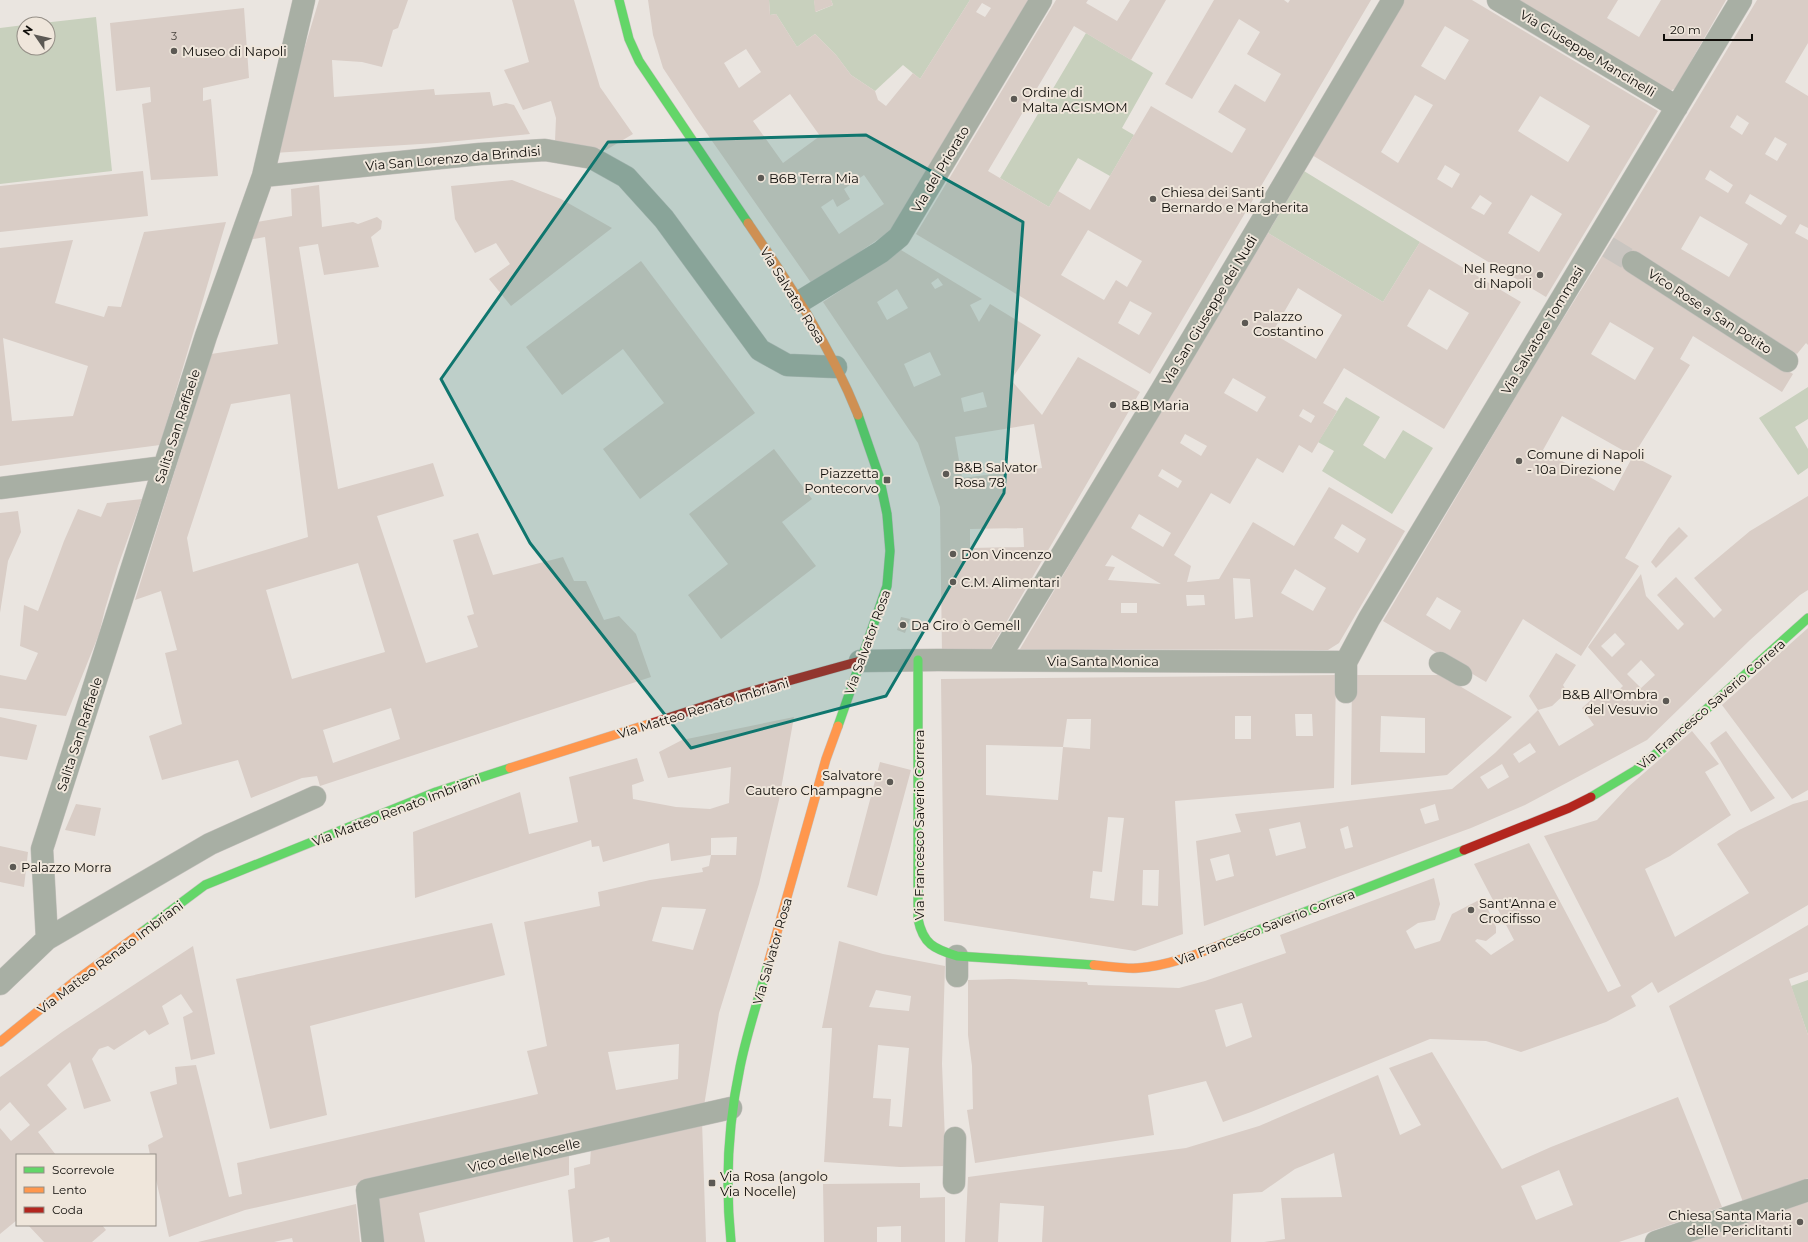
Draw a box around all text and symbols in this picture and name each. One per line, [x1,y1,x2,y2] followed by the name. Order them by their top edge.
[1517,6,1659,100] street label: Via Giuseppe Mancinelli
[16,16,56,56] north arrow
[1664,16,1752,42] scale bar
[1670,22,1701,37] text: 20 m
[19,23,36,38] text: N
[171,29,177,43] house number: 3
[182,43,287,59] place label: Museo di Napoli
[169,46,179,56] marker: Museo di Napoli
[1022,84,1128,115] place label: Ordine di Malta ACISMOM
[1009,94,1019,104] marker: Ordine di Malta ACISMOM
[908,123,972,215] street label: Via del Priorato
[365,142,541,174] street label: Via San Lorenzo da Brindisi
[769,170,859,186] place label: B6B Terra Mia
[756,173,766,183] marker: B6B Terra Mia
[1161,184,1309,215] place label: Chiesa dei Santi Bernardo e Margherita
[1148,194,1158,204] marker: Chiesa dei Santi Bernardo e Margherita
[1158,232,1260,388] street label: Via San Giuseppe dei Nudi
[757,244,829,346] street label: Via Salvator Rosa
[1464,260,1532,291] place label: Nel Regno di Napoli
[1497,263,1587,397] street label: Via Salvatore Tommasi
[1645,265,1775,357] street label: Vico Rose a San Potito
[1535,270,1545,280] marker: Nel Regno di Napoli
[1253,308,1324,339] place label: Palazzo Costantino
[1240,318,1250,328] marker: Palazzo Costantino
[151,367,203,485] street label: Salita San Raffaele
[1121,397,1189,413] place label: B&B Maria
[1108,400,1118,410] marker: B&B Maria
[1527,446,1645,477] place label: Comune di Napoli - 10a Direzione
[1514,456,1524,466] marker: Comune di Napoli - 10a Direzione
[954,459,1038,490] place label: B&B Salvator Rosa 78
[804,465,879,496] place label: Piazzetta Pontecorvo
[941,469,951,479] marker: B&B Salvator Rosa 78
[882,475,892,485] marker: Piazzetta Pontecorvo
[961,546,1052,562] place label: Don Vincenzo
[948,549,958,559] marker: Don Vincenzo
[961,574,1060,590] place label: C.M. Alimentari
[948,577,958,587] marker: C.M. Alimentari
[841,587,893,697] street label: Via Salvator Rosa
[911,617,1020,633] place label: Da Ciro ò Gemell
[898,620,908,630] marker: Da Ciro ò Gemell
[1634,635,1788,773] street label: Via Francesco Saverio Correra
[1047,653,1159,669] street label: Via Santa Monica
[615,674,791,742] street label: Via Matteo Renato Imbriani
[53,675,105,793] street label: Salita San Raffaele
[1562,686,1658,717] place label: B&B All'Ombra del Vesuvio
[1661,696,1671,706] marker: B&B All'Ombra del Vesuvio
[911,730,927,920] street label: Via Francesco Saverio Correra
[746,767,882,798] place label: Salvatore Cautero Champagne
[310,771,482,849] street label: Via Matteo Renato Imbriani
[885,777,895,787] marker: Salvatore Cautero Champagne
[21,859,112,875] place label: Palazzo Morra
[8,862,18,872] marker: Palazzo Morra
[1173,885,1357,969] street label: Via Francesco Saverio Correra
[1479,895,1557,926] place label: Sant'Anna e Crocifisso
[749,896,795,1006] street label: Via Salvator Rosa
[34,897,186,1017] street label: Via Matteo Renato Imbriani
[1466,905,1476,915] marker: Sant'Anna e Crocifisso
[466,1134,582,1176] street label: Vico delle Nocelle
[16,1154,156,1226] legend
[52,1162,114,1177] text: Scorrevole
[720,1168,828,1199] place label: Via Rosa (angolo Via Nocelle)
[707,1178,717,1188] marker: Via Rosa (angolo Via Nocelle)
[52,1182,87,1197] text: Lento
[52,1202,83,1217] text: Coda
[1668,1207,1792,1238] place label: Chiesa Santa Maria delle Periclitanti
[1795,1217,1805,1227] marker: Chiesa Santa Maria delle Periclitanti

